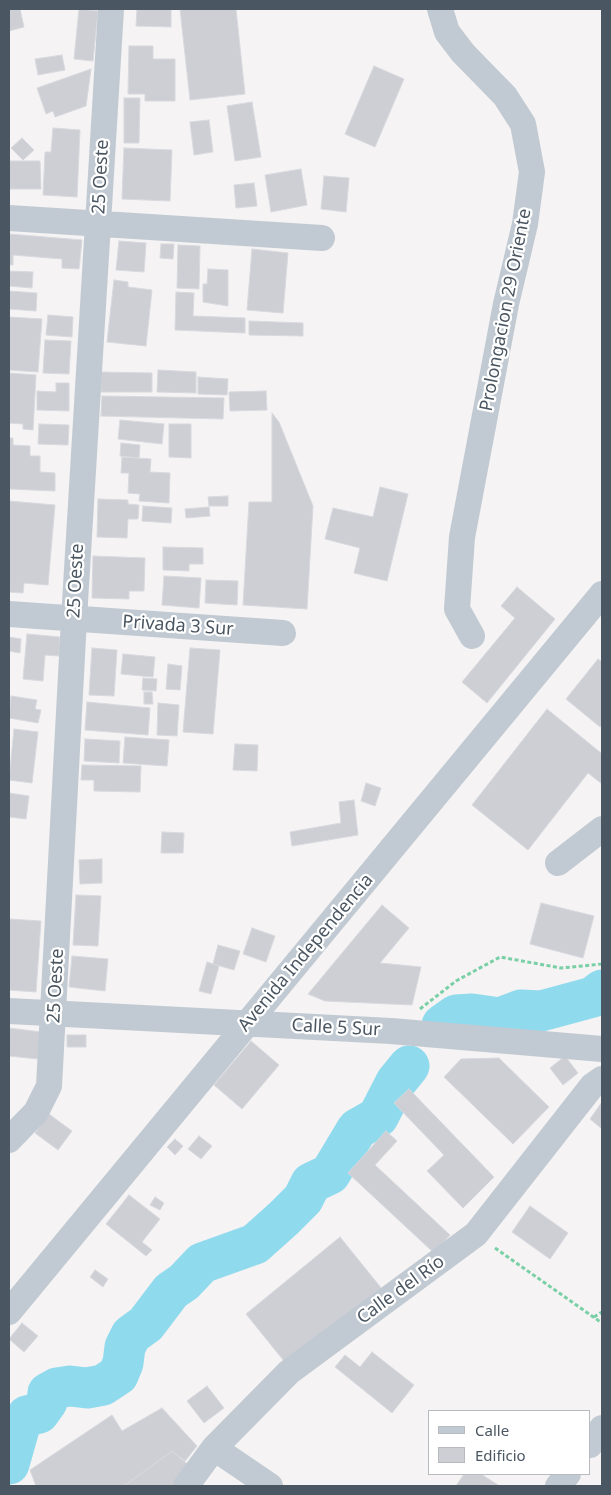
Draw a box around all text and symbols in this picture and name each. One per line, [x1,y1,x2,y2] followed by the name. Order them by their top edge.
[88,139,114,215] street label: 25 Oeste
[476,207,536,413] street label: Prolongacion 29 Oriente
[63,543,89,619] street label: 25 Oeste
[122,611,234,641] street label: Privada 3 Sur
[234,870,378,1036] street label: Avenida Independencia
[43,948,69,1024] street label: 25 Oeste
[291,1015,381,1041] street label: Calle 5 Sur
[353,1251,449,1329] street label: Calle del Río
[428,1410,591,1475] legend
[475,1420,509,1440] text: Calle
[475,1445,526,1465] text: Edificio

